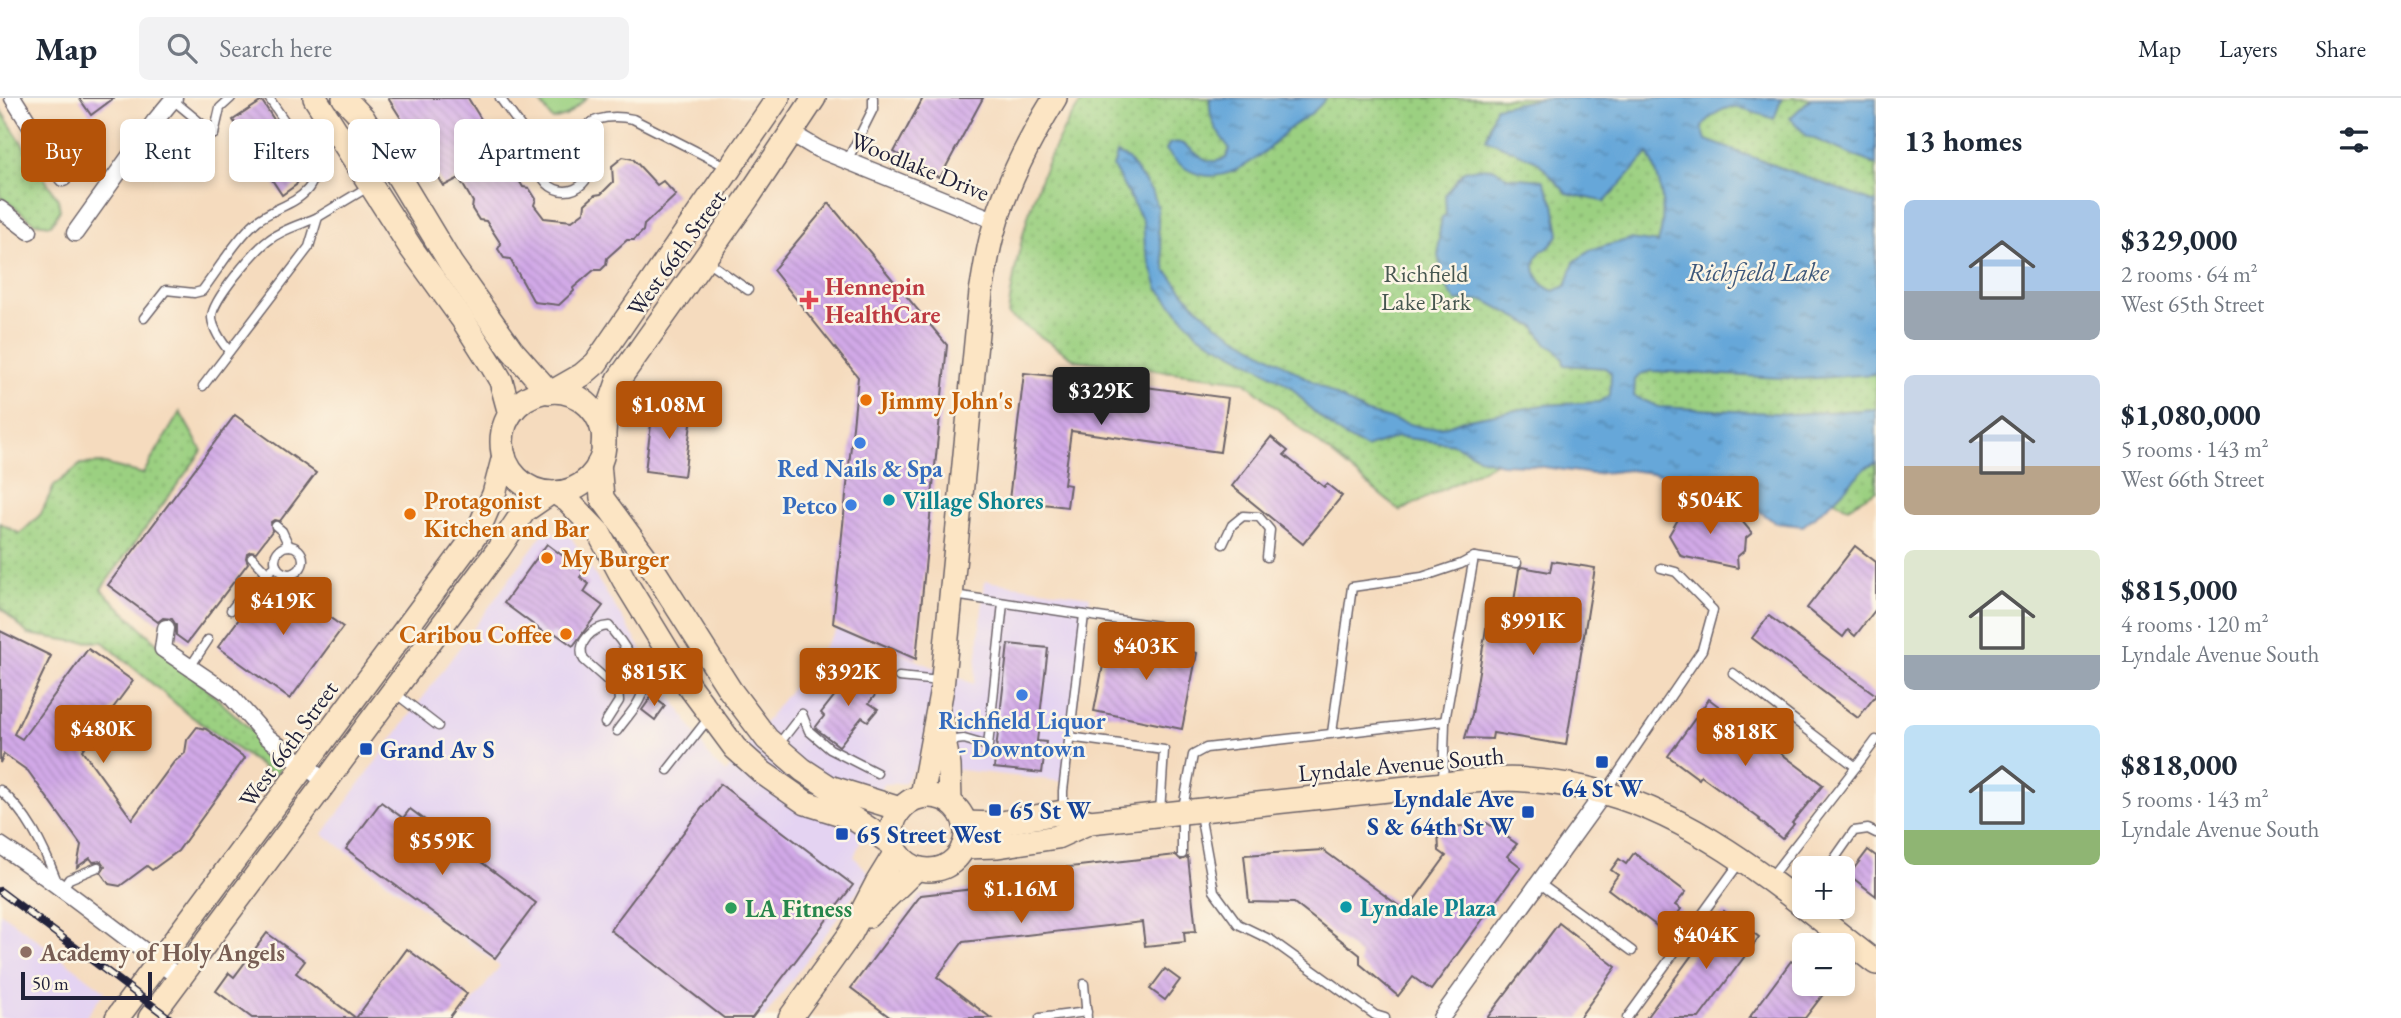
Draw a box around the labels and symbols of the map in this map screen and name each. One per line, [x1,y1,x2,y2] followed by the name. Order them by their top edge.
[846,124,994,208] street label: Woodlake Drive
[620,183,733,323] street label: West 66th Street
[1687,255,1830,289] water label: Richfield Lake
[1381,258,1472,317] park label: Richfield Lake Park
[825,271,941,330] place label: Hennepin HealthCare
[799,290,819,310] marker: Hennepin HealthCare
[1052,368,1150,427] pin: $329K
[612,382,726,441] pin: $1.08M
[878,385,1013,417] place label: Jimmy John's
[858,392,874,408] marker: Jimmy John's
[852,435,868,451] marker: Red Nails & Spa
[777,453,943,484] place label: Red Nails & Spa
[1661,476,1759,536] pin: $504K
[424,485,589,544] place label: Protagonist Kitchen and Bar
[903,485,1044,517] place label: Village Shores
[782,490,837,521] place label: Petco
[881,492,897,508] marker: Village Shores
[843,497,859,513] marker: Petco
[402,506,418,522] marker: Protagonist Kitchen and Bar
[561,543,669,575] place label: My Burger
[539,550,555,566] marker: My Burger
[234,578,332,637] pin: $419K
[1484,598,1582,657] pin: $991K
[399,619,552,650] place label: Caribou Coffee
[1097,622,1195,682] pin: $403K
[558,626,574,642] marker: Caribou Coffee
[605,648,703,708] pin: $815K
[799,648,897,708] pin: $392K
[232,674,345,814] street label: West 66th Street
[1014,687,1030,703] marker: Richfield Liquor - Downtown
[938,705,1106,764] place label: Richfield Liquor - Downtown
[54,706,152,765] pin: $480K
[1696,708,1794,768] pin: $818K
[380,734,495,765] place label: Grand Av S
[1297,740,1505,788] street label: Lyndale Avenue South
[358,741,374,757] marker: Grand Av S
[1594,754,1610,770] marker: 64 St W
[1561,773,1644,804] place label: 64 St W
[1367,783,1515,842] place label: Lyndale Ave S & 64th St W
[1009,795,1092,826] place label: 65 St W
[987,802,1003,818] marker: 65 St W
[1520,804,1536,820] marker: Lyndale Ave S & 64th St W
[393,818,491,877] pin: $559K
[856,819,1002,850] place label: 65 Street West
[834,826,850,842] marker: 65 Street West
[964,866,1078,925] pin: $1.16M
[1360,892,1497,924] place label: Lyndale Plaza
[745,893,852,924] place label: LA Fitness
[1338,899,1354,915] marker: Lyndale Plaza
[723,900,739,916] marker: LA Fitness
[1657,912,1755,971] pin: $404K
[39,937,285,969] place label: Academy of Holy Angels
[18,944,34,960] marker: Academy of Holy Angels
[21,969,152,1001] scale bar

